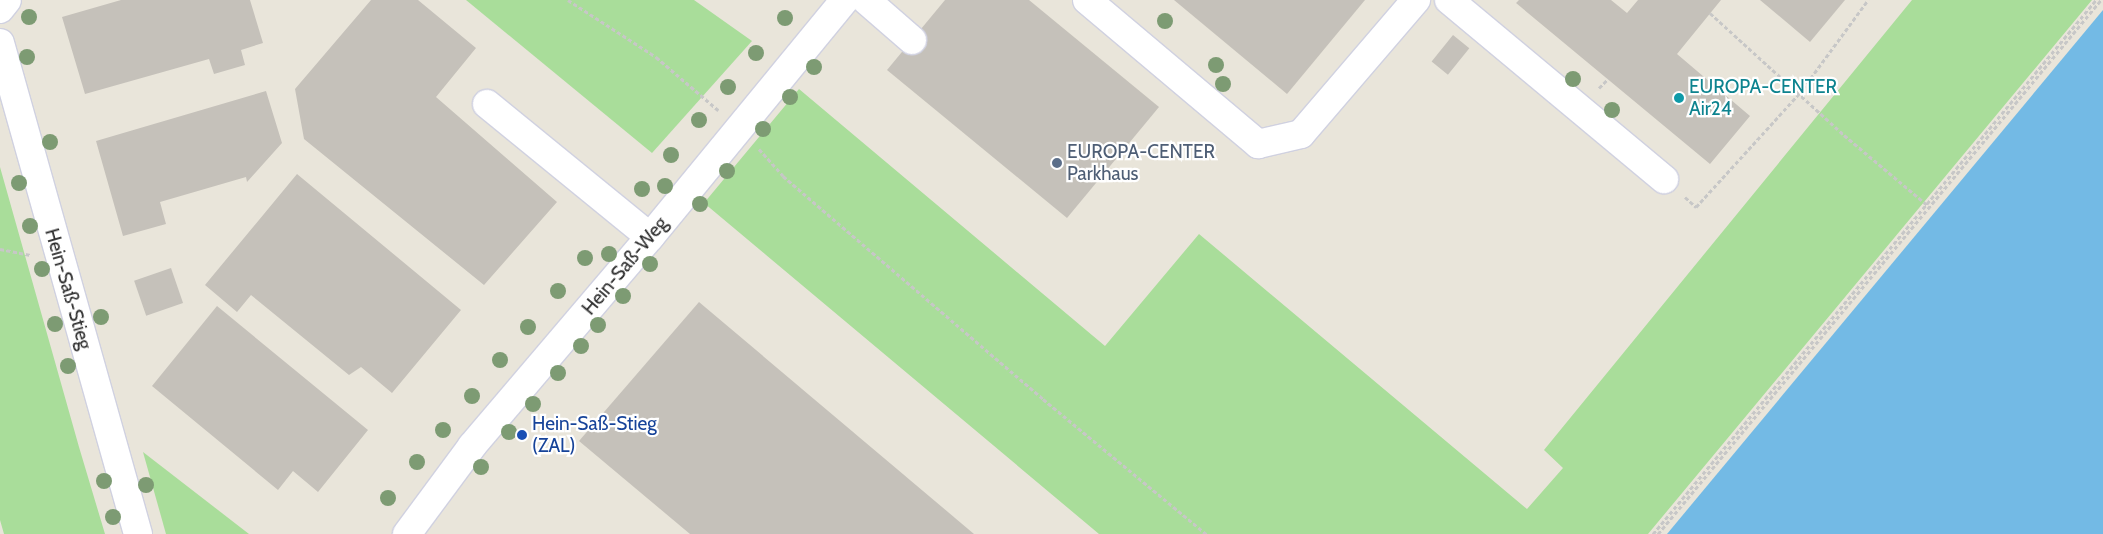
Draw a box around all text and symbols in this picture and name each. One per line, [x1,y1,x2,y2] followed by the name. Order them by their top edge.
[1689,76,1837,120] place label: EUROPA-CENTER Air24
[1673,92,1685,104] marker: EUROPA-CENTER Air24
[1067,141,1215,185] place label: EUROPA-CENTER Parkhaus
[1051,157,1063,169] marker: EUROPA-CENTER Parkhaus
[577,212,673,320] street label: Hein-Saß-Weg
[40,226,96,352] street label: Hein-Saß-Stieg
[532,413,657,457] place label: Hein-Saß-Stieg (ZAL)
[516,429,528,441] marker: Hein-Saß-Stieg (ZAL)

